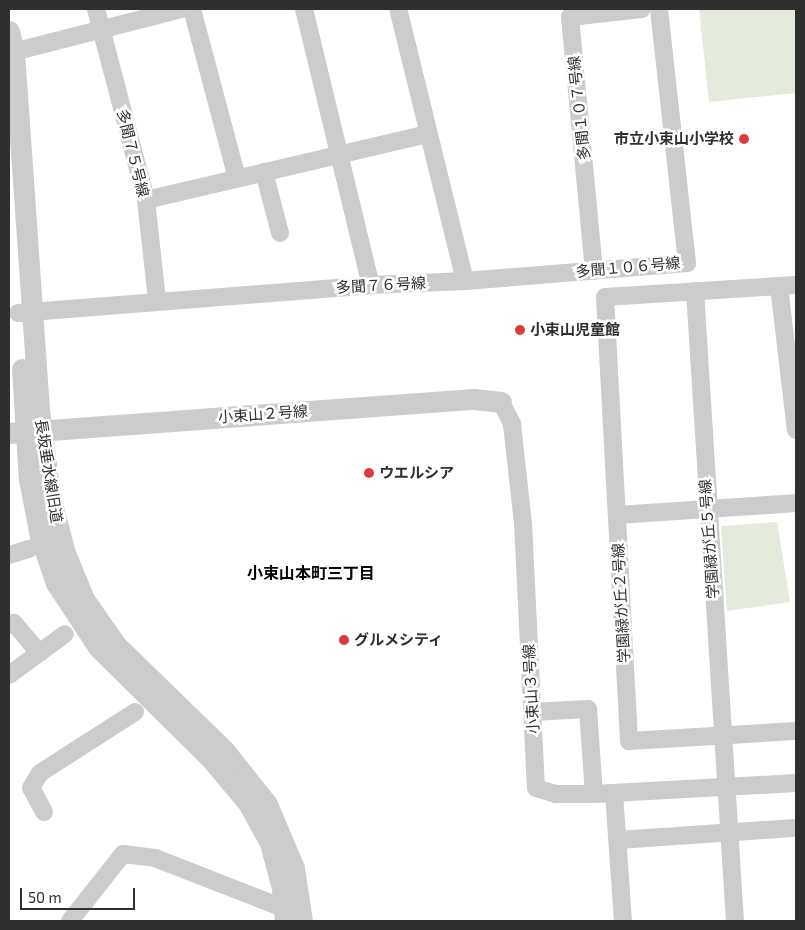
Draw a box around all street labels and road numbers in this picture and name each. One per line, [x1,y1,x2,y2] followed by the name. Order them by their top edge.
[565,55,593,161] street label: 多聞１０７号線
[113,107,153,199] street label: 多聞７５号線
[575,253,681,281] street label: 多聞１０６号線
[336,274,426,296] street label: 多聞７６号線
[217,402,309,426] street label: 小束山２号線
[32,418,66,524] street label: 長坂垂水線旧道
[696,479,722,599] street label: 学園緑が丘５号線
[609,543,633,663] street label: 学園緑が丘２号線
[520,644,542,734] street label: 小束山３号線

